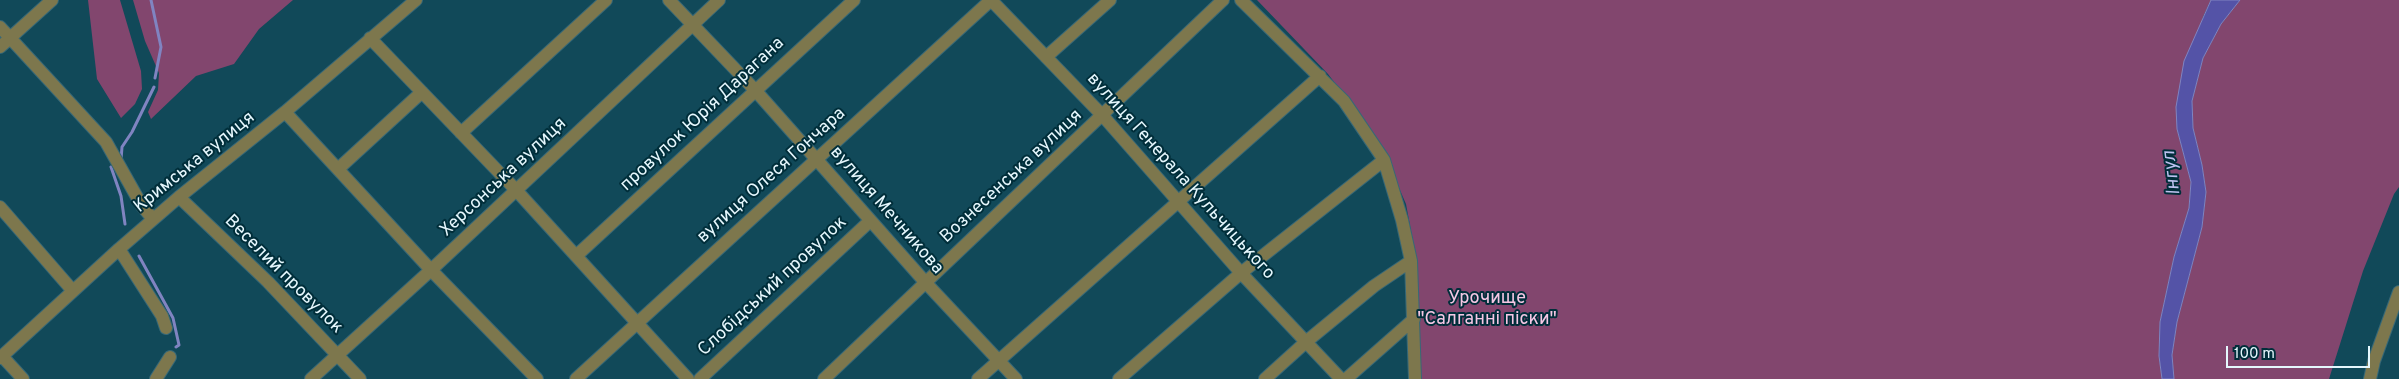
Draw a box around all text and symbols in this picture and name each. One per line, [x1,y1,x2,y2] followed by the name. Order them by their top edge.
[617,33,789,197] street label: провулок Юрія Дарагана
[1081,69,1279,285] street label: вулиця Генерала Кульчицького
[693,104,851,248] street label: вулиця Олеся Гончара
[937,106,1087,248] street label: Вознесенська вулиця
[130,108,260,218] street label: Кримська вулиця
[436,114,572,242] street label: Херсонська вулиця
[825,143,947,279] street label: вулиця Мечникова
[2159,149,2187,197] water label: Інгул
[219,211,347,339] street label: Веселий провулок
[694,212,852,362] street label: Слобідський провулок
[1417,288,1557,330] park label: Урочище "Салганні піски"
[2229,336,2373,368] scale bar
[2234,345,2275,364] text: 100 m

